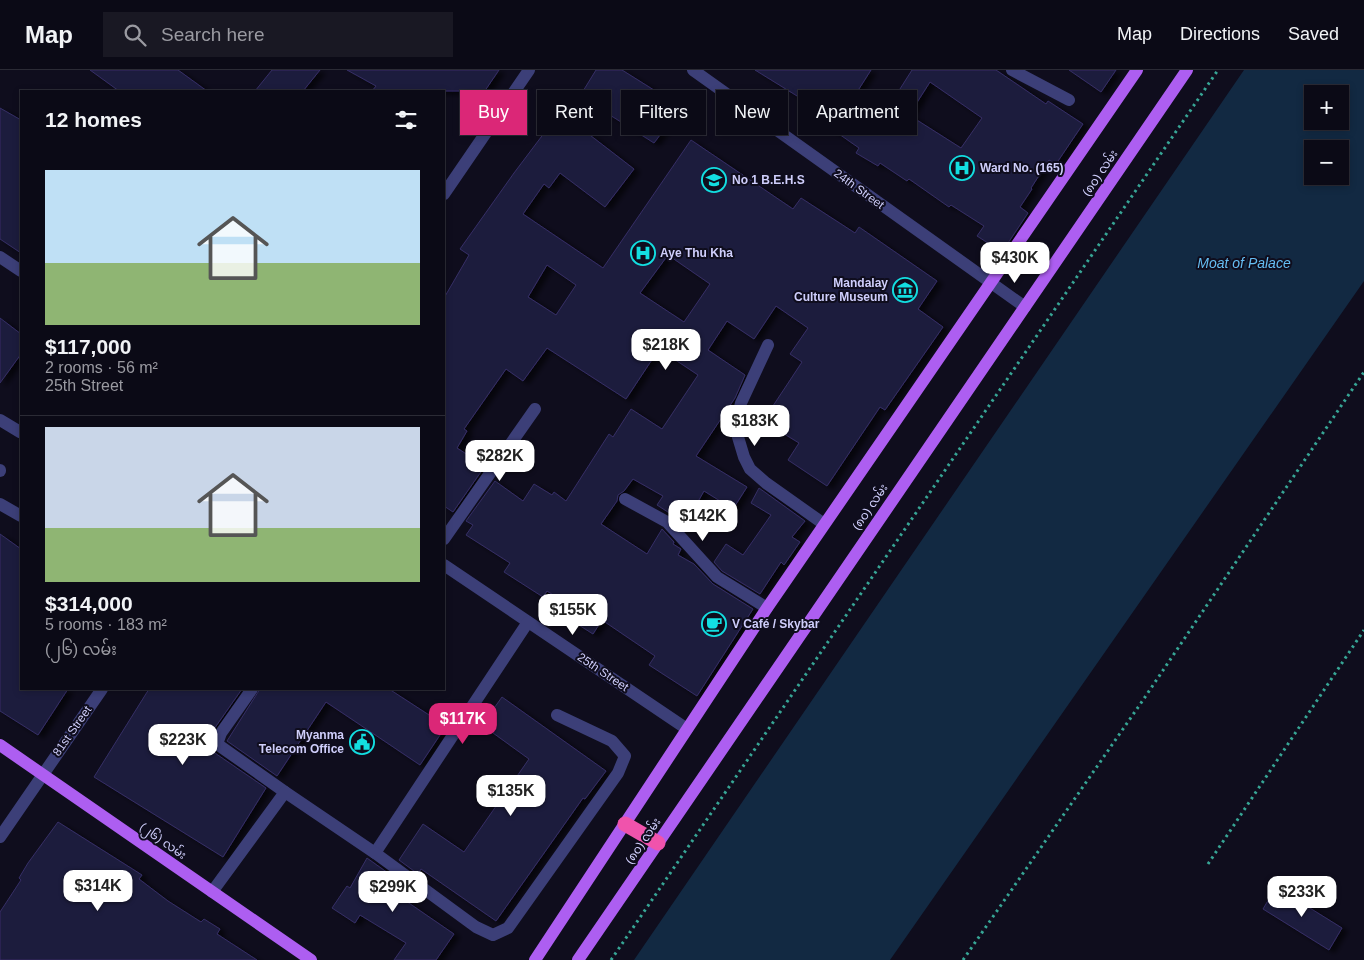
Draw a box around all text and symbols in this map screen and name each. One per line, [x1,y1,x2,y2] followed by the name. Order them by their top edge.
[103,12,453,57] search box
[25,21,73,48] text: Map
[121,21,149,49] icon: search
[161,24,265,45] text: Search here
[1117,24,1152,44] text: Map
[1180,24,1260,44] text: Directions
[1288,24,1339,44] text: Saved
[1304,85,1349,185] map controls
[1304,85,1349,130] button: +
[460,90,527,135] chip: Buy
[537,90,611,135] chip: Rent
[621,90,706,135] chip: Filters
[716,90,788,135] chip: New
[798,90,917,135] chip: Apartment
[392,106,420,134] icon: filters
[45,108,142,131] text: 12 homes
[1304,140,1349,185] button: −
[1078,146,1121,199] street label: (၈၀) လမ်း
[949,155,975,181] hospital icon: Ward No. (165)
[980,161,1064,175] place label: Ward No. (165)
[831,166,887,212] street label: 24th Street
[701,167,727,193] school or university icon: No 1 B.E.H.S
[732,173,805,187] place label: No 1 B.E.H.S
[188,203,278,293] icon: home
[630,240,656,266] hospital icon: Aye Thu Kha
[980,242,1050,284] pin: $430K
[660,246,733,260] place label: Aye Thu Kha
[991,249,1039,266] text: $430K
[1197,255,1291,271] water label: Moat of Palace
[794,276,888,304] place label: Mandalay Culture Museum
[892,277,918,303] museum icon: Mandalay Culture Museum
[631,328,701,371] pin: $218K
[45,335,131,358] text: $117,000
[642,336,690,353] text: $218K
[45,359,158,376] text: 2 rooms · 56 m²
[45,377,123,394] text: 25th Street
[720,404,790,447] pin: $183K
[731,412,779,429] text: $183K
[465,440,535,482] pin: $282K
[476,447,524,464] text: $282K
[188,460,278,550] icon: home
[848,480,891,533] street label: (၈၀) လမ်း
[668,500,738,542] pin: $142K
[679,507,727,524] text: $142K
[45,592,133,615] text: $314,000
[538,594,608,636] pin: $155K
[549,601,597,618] text: $155K
[701,611,727,637] cafe icon: V Café / Skybar
[45,616,167,633] text: 5 rooms · 183 m²
[732,617,820,631] place label: V Café / Skybar
[45,641,117,658] text: (၂၆) လမ်း
[575,650,632,695] street label: 25th Street
[428,702,498,745] pin: $117K
[50,703,95,759] street label: 81st Street
[440,710,486,727] text: $117K
[148,724,218,766] pin: $223K
[259,728,344,756] place label: Myanma Telecom Office
[349,729,375,755] public building icon: Myanma Telecom Office
[159,731,207,748] text: $223K
[476,774,546,817] pin: $135K
[487,782,535,799] text: $135K
[621,814,664,867] street label: (၈၀) လမ်း
[135,818,190,865] street label: (၂၆) လမ်း
[63,870,133,912] pin: $314K
[358,870,428,913] pin: $299K
[1267,876,1337,918] pin: $233K
[74,877,122,894] text: $314K
[369,878,417,895] text: $299K
[1278,883,1326,900] text: $233K

